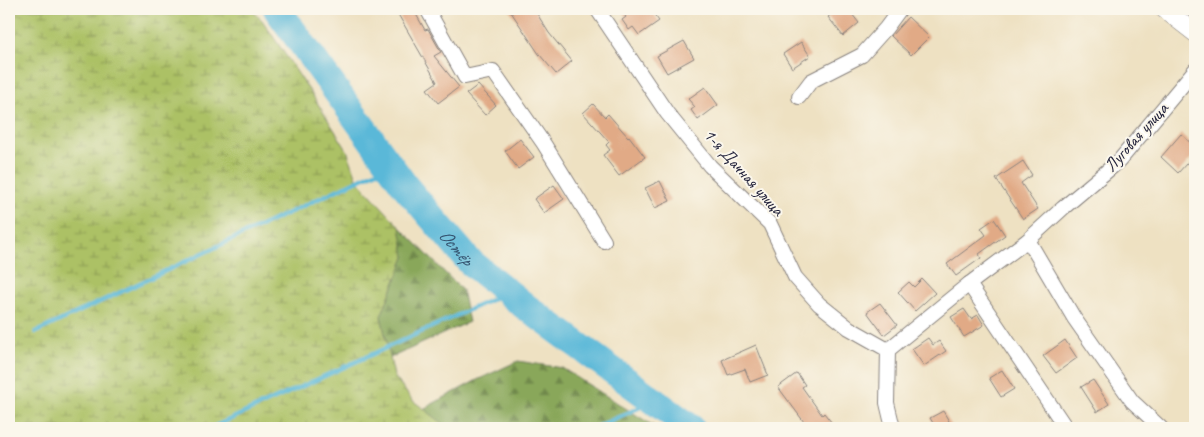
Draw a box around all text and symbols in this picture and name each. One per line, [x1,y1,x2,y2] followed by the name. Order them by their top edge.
[1099,97,1174,176] street label: Луговая улица
[699,124,790,221] street label: 1-я Дачная улица
[433,224,480,273] water label: Остёр

